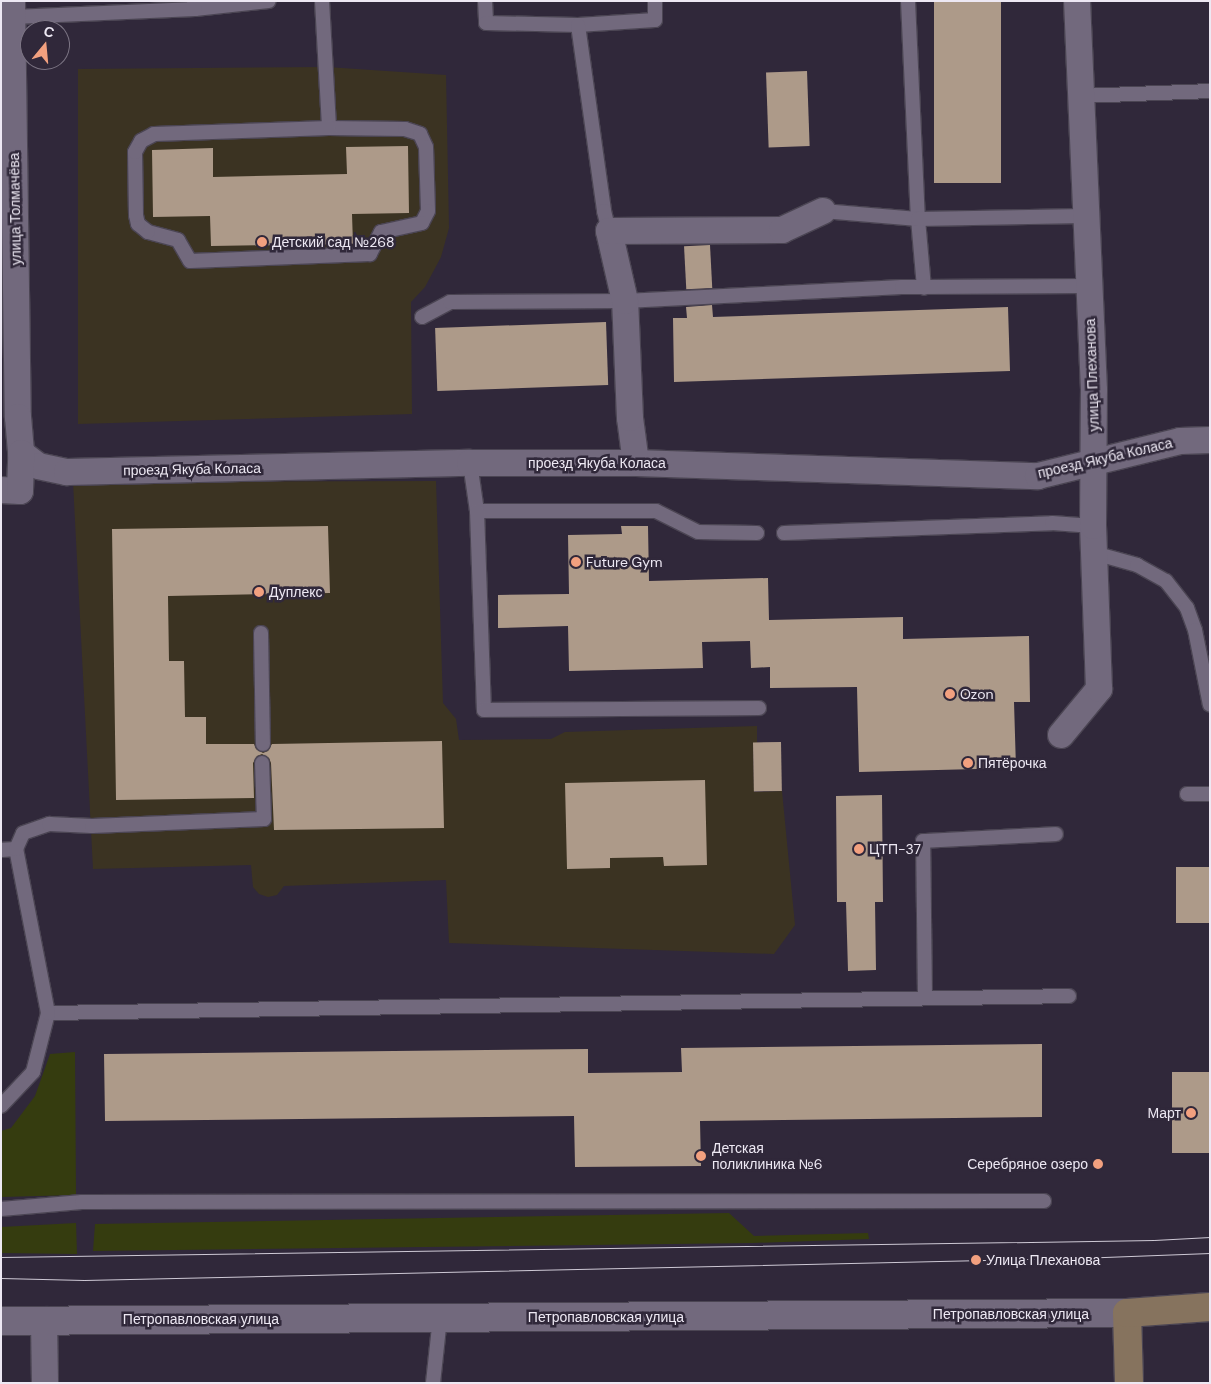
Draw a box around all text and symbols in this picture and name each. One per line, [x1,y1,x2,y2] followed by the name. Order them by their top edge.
[20,20,70,70] north arrow
[42,22,57,42] text: С
[6,153,24,265] street label: улица Толмачёва
[272,234,395,250] place label: Детский сад №268
[256,236,268,248] marker: Детский сад №268
[1082,318,1102,432] street label: улица Плеханова
[1036,434,1174,482] street label: проезд Якуба Коласа
[528,455,666,471] street label: проезд Якуба Коласа
[123,459,261,479] street label: проезд Якуба Коласа
[586,554,662,570] place label: Future Gym
[570,556,582,568] marker: Future Gym
[269,584,323,600] place label: Дуплекс
[253,586,265,598] marker: Дуплекс
[960,686,994,702] place label: Ozon
[944,688,956,700] marker: Ozon
[978,755,1047,771] place label: Пятёрочка
[962,757,974,769] marker: Пятёрочка
[869,841,921,857] place label: ЦТП-37
[853,843,865,855] marker: ЦТП-37
[1148,1105,1181,1121] place label: Март
[1185,1107,1197,1119] marker: Март
[712,1140,823,1172] place label: Детская поликлиника №6
[694,1149,708,1163] marker: Детская поликлиника №6
[967,1156,1088,1172] place label: Серебряное озеро
[1092,1158,1104,1170] marker: Серебряное озеро
[986,1252,1100,1268] place label: Улица Плеханова
[970,1254,982,1266] marker: Улица Плеханова
[933,1306,1089,1322] street label: Петропавловская улица
[528,1309,684,1325] street label: Петропавловская улица
[123,1311,279,1327] street label: Петропавловская улица

